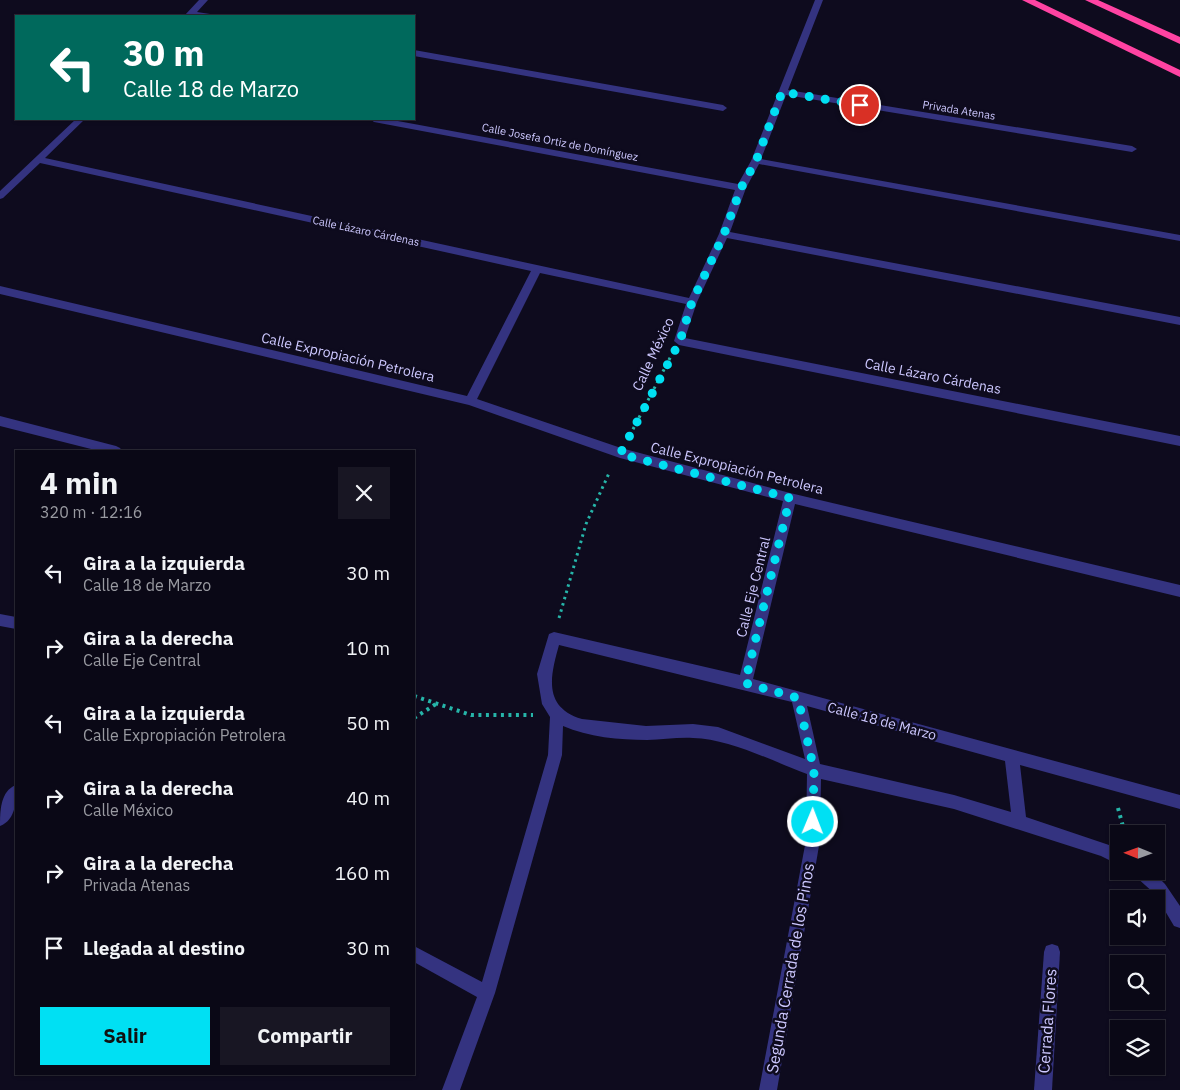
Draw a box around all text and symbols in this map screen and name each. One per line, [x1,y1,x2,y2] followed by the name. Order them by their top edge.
[123,30,205,76] text: 30 m
[40,35,105,100] icon: left
[123,74,299,103] text: Calle 18 de Marzo
[839,84,881,126] pin
[846,91,874,119] icon: arrive
[921,97,997,123] street label: Privada Atenas
[481,120,639,164] street label: Calle Josefa Ortiz de Domínguez
[311,213,421,249] street label: Calle Lázaro Cárdenas
[628,314,678,394] street label: Calle México
[260,328,437,386] street label: Calle Expropiación Petrolera
[863,354,1003,398] street label: Calle Lázaro Cárdenas
[649,438,826,498] street label: Calle Expropiación Petrolera
[40,463,118,502] text: 4 min
[338,467,390,519] button: close
[40,502,142,522] text: 320 m · 12:16
[732,535,774,639] street label: Calle Eje Central
[83,551,245,575] text: Gira a la izquierda
[40,559,68,587] icon: left
[346,561,390,585] text: 30 m
[83,575,211,595] text: Calle 18 de Marzo
[83,626,234,650] text: Gira a la derecha
[40,634,68,662] icon: right
[346,636,390,660] text: 10 m
[83,650,201,670] text: Calle Eje Central
[826,698,939,744] street label: Calle 18 de Marzo
[83,701,245,725] text: Gira a la izquierda
[40,709,68,737] icon: left
[346,711,390,735] text: 50 m
[83,725,286,745] text: Calle Expropiación Petrolera
[83,776,234,800] text: Gira a la derecha
[40,784,68,812] icon: right
[346,786,390,810] text: 40 m
[786,795,838,847] position arrow
[83,800,173,820] text: Calle México
[1110,825,1165,880] north arrow
[1110,825,1165,1075] map controls
[83,851,234,875] text: Gira a la derecha
[40,859,68,887] icon: right
[335,861,390,885] text: 160 m
[762,861,818,1075] street label: Segunda Cerrada de los Pinos
[83,875,190,895] text: Privada Atenas
[1110,890,1165,945] button: sound
[40,934,68,962] icon: arrive
[83,936,245,960] text: Llegada al destino
[346,936,390,960] text: 30 m
[1110,955,1165,1010] button: search
[1033,968,1061,1074] street label: Cerrada Flores
[40,1007,210,1065] button: Salir
[220,1007,390,1065] button: Compartir
[1110,1020,1165,1075] button: layers

